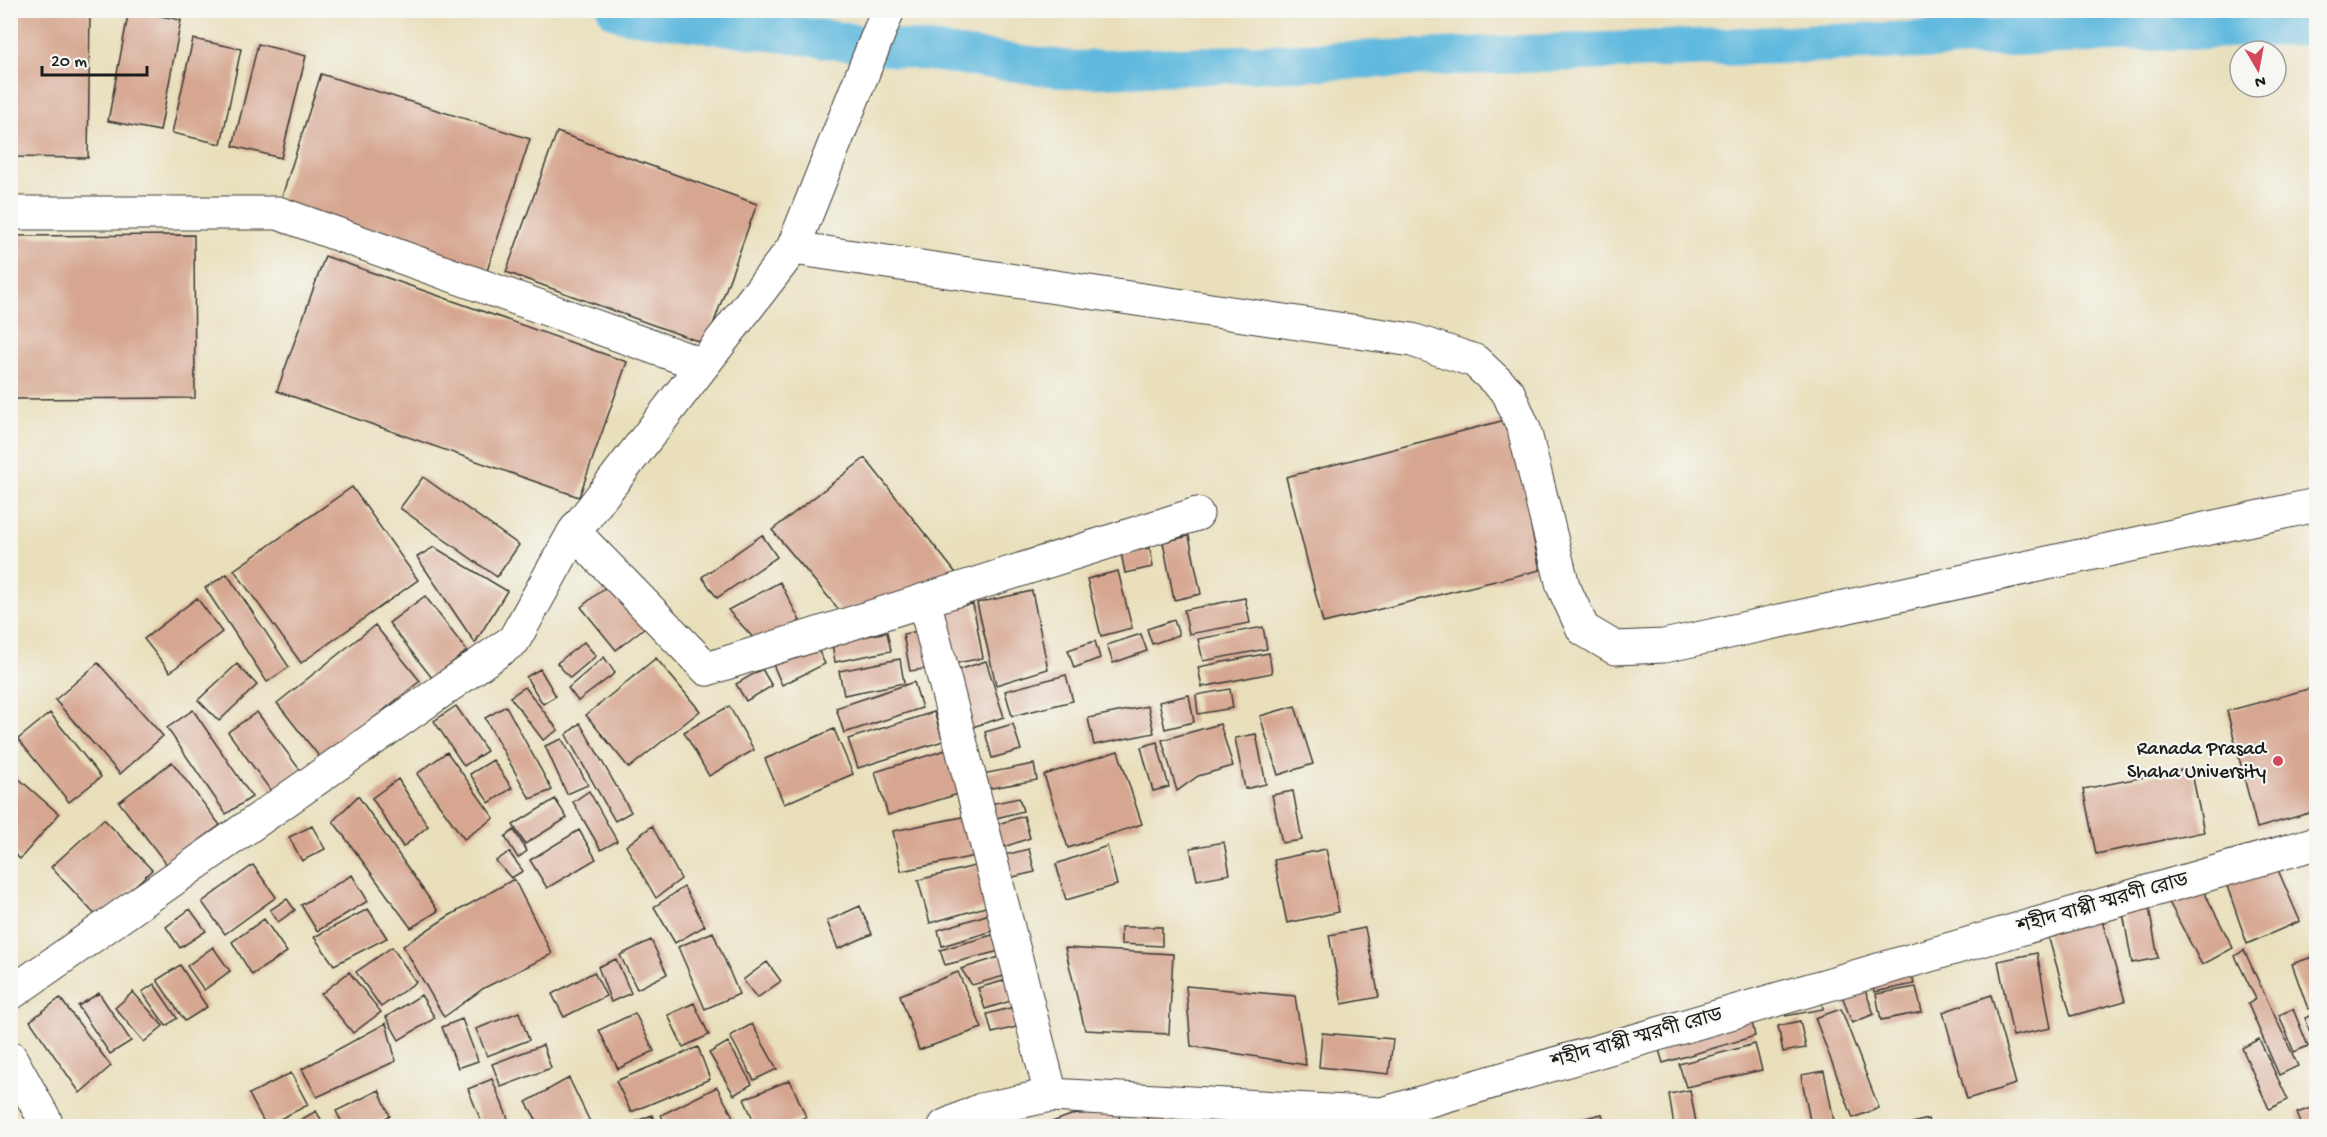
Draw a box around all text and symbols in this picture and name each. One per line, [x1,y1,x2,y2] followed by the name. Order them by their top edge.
[42,39,147,77] scale bar
[2228,39,2288,99] north arrow
[51,52,87,73] text: 20 m
[2253,70,2267,91] text: N
[2127,739,2268,785] place label: Ranada Prasad Shaha University
[2271,754,2285,768] marker: Ranada Prasad Shaha University
[2013,865,2192,941] street label: শহীদ বাপ্পী স্মরণী রোড
[1547,1000,1726,1076] street label: শহীদ বাপ্পী স্মরণী রোড

